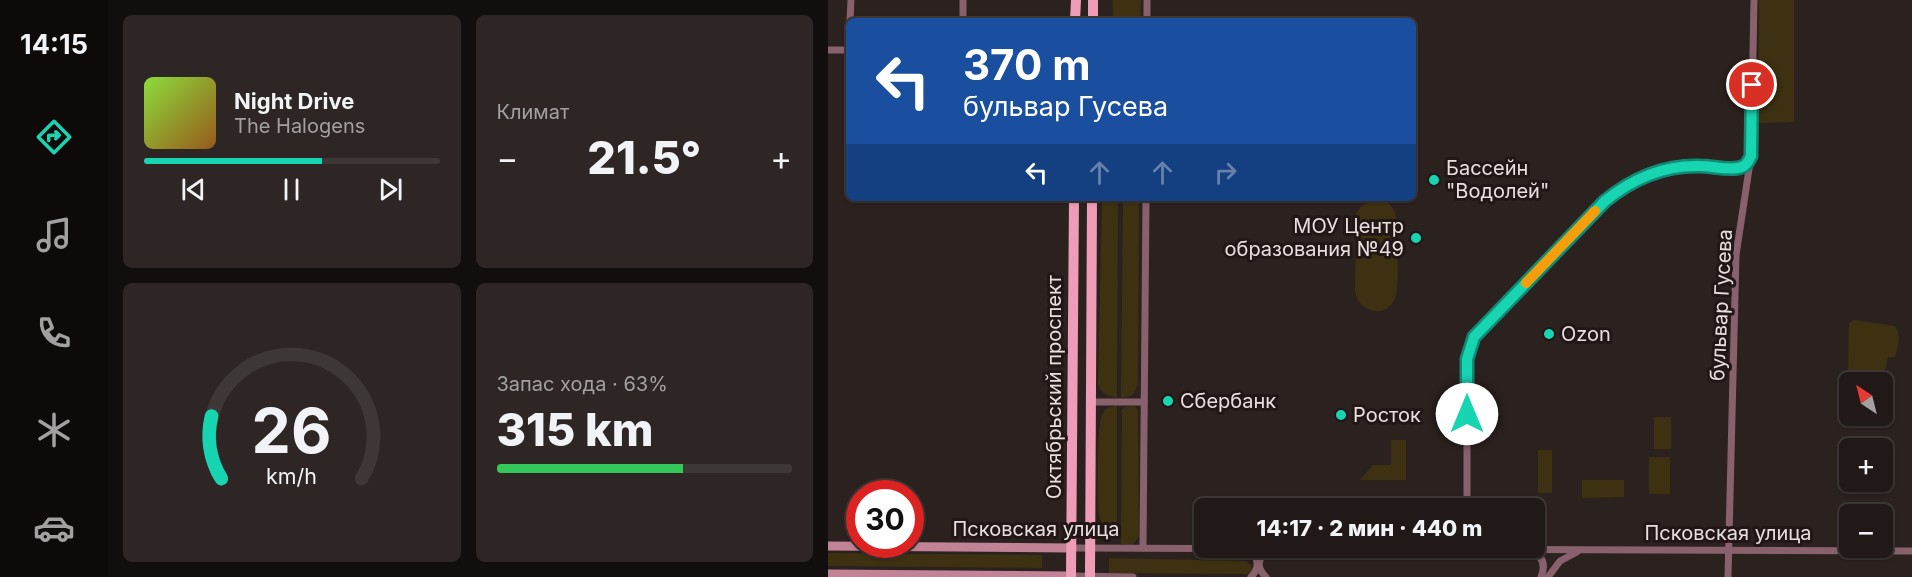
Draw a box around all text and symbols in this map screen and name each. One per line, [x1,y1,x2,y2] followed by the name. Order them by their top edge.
[20,28,88,61] text: 14:15
[963,39,1090,90] text: 370 m
[864,42,942,120] icon: left
[1726,59,1777,110] pin
[1735,68,1768,101] icon: arrive
[234,88,354,114] text: Night Drive
[963,90,1168,123] text: бульвар Гусева
[497,100,569,124] text: Климат
[234,114,365,138] text: The Halogens
[33,116,75,158] icon: directions
[587,130,701,185] text: 21.5°
[497,138,518,178] text: −
[770,138,792,178] text: +
[1020,156,1053,189] icon: left
[1083,156,1116,189] icon: ahead
[1146,156,1179,189] icon: ahead
[1209,156,1242,189] icon: right
[1446,156,1549,203] place label: Бассейн "Водолей"
[177,173,210,206] icon: previous
[275,173,308,206] icon: pause
[374,173,407,206] icon: next
[1427,173,1441,187] marker: Бассейн "Водолей"
[33,214,75,256] icon: music
[1225,214,1404,261] place label: МОУ Центр образования №49
[1705,228,1737,382] street label: бульвар Гусева
[1409,231,1423,245] marker: МОУ Центр образования №49
[1042,274,1066,499] street label: Октябрьский проспект
[33,312,75,354] icon: phone
[1561,322,1611,346] place label: Ozon
[1542,327,1556,341] marker: Ozon
[497,372,668,396] text: Запас хода · 63%
[1839,372,1893,426] north arrow
[1839,372,1893,558] map controls
[1435,382,1499,446] position arrow
[1180,389,1276,413] place label: Сбербанк
[252,393,332,468] text: 26
[1161,394,1175,408] marker: Сбербанк
[497,402,654,457] text: 315 km
[1353,403,1421,427] place label: Росток
[1334,408,1348,422] marker: Росток
[33,409,75,451] icon: climate
[1839,438,1893,492] button: +
[266,464,317,490] text: km/h
[846,480,924,558] speed limit sign: 30
[1839,504,1893,558] button: −
[33,507,75,549] icon: car
[1257,515,1482,541] text: 14:17 · 2 мин · 440 m
[952,517,1120,541] street label: Псковская улица
[1644,521,1812,545] street label: Псковская улица

